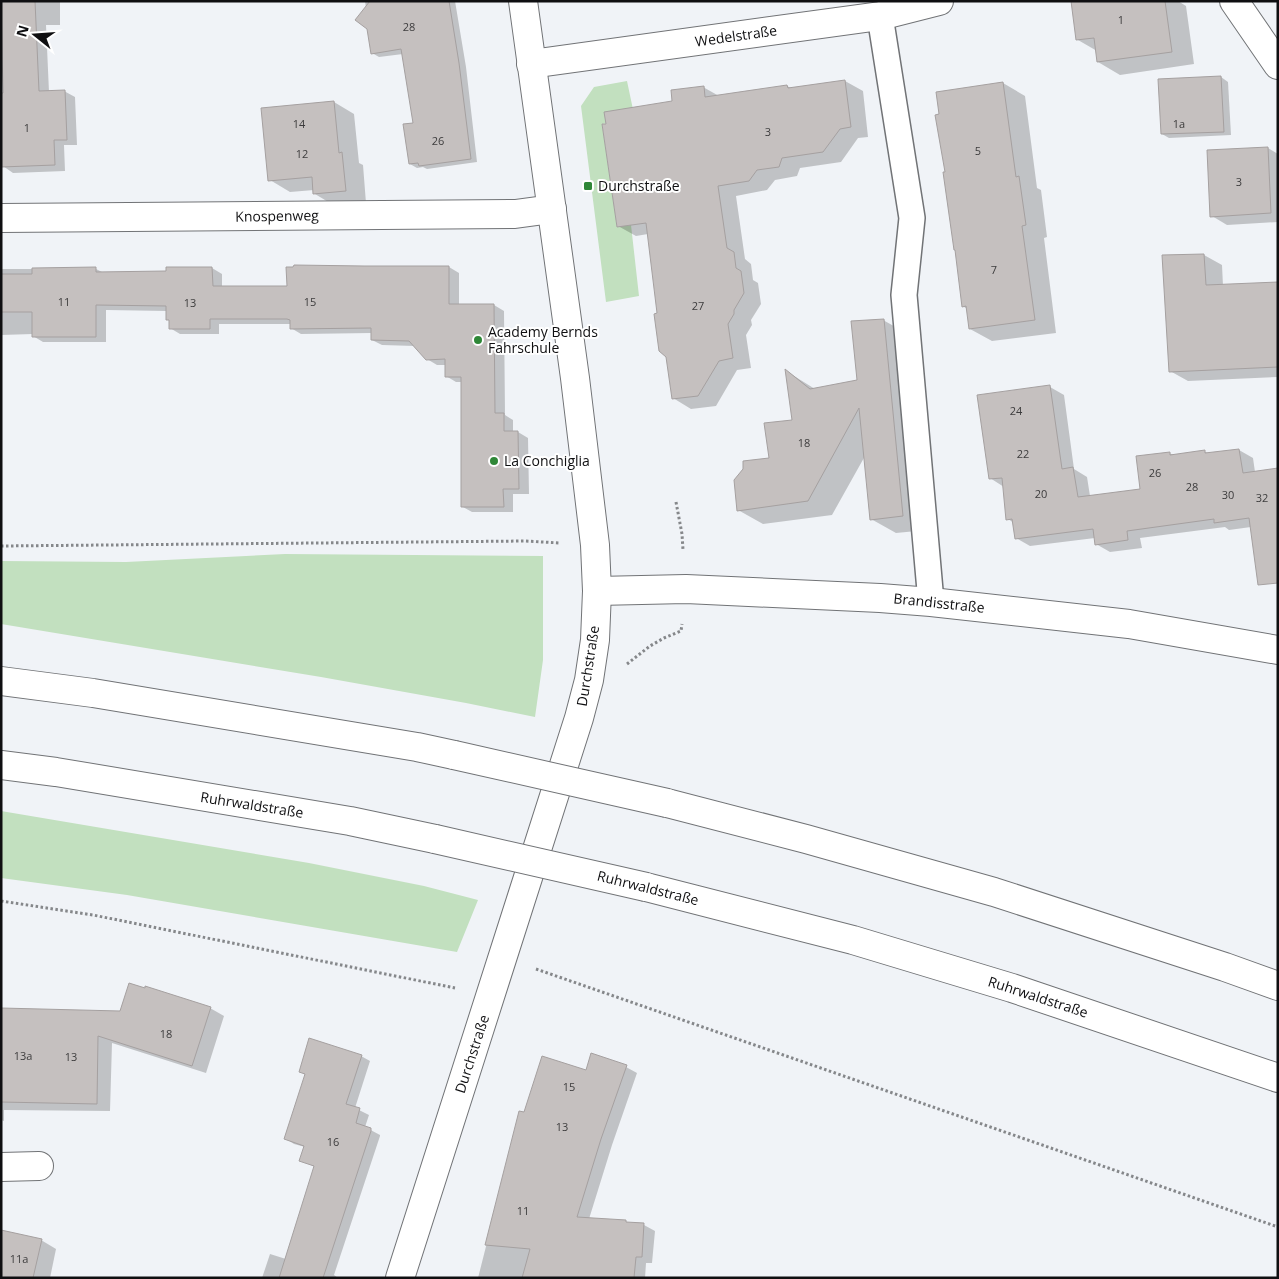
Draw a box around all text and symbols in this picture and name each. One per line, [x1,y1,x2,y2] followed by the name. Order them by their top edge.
[10,10,60,60] north arrow
[1118,12,1124,27] house number: 1
[403,19,415,34] house number: 28
[694,20,778,51] street label: Wedelstraße
[11,23,33,39] text: N
[293,116,306,131] house number: 14
[1173,116,1185,131] house number: 1a
[24,120,30,135] house number: 1
[765,124,771,139] house number: 3
[432,133,444,148] house number: 26
[975,143,981,158] house number: 5
[296,146,308,161] house number: 12
[1236,174,1242,189] house number: 3
[598,176,680,195] place label: Durchstraße
[582,180,594,192] marker: Durchstraße
[235,205,319,226] street label: Knospenweg
[991,262,997,277] house number: 7
[58,294,70,309] house number: 11
[304,294,316,309] house number: 15
[184,295,196,310] house number: 13
[692,298,704,313] house number: 27
[488,322,598,357] place label: Academy Bernds Fahrschule
[472,334,484,346] marker: Academy Bernds Fahrschule
[1010,403,1023,418] house number: 24
[798,435,810,450] house number: 18
[1017,446,1029,461] house number: 22
[504,451,590,470] place label: La Conchiglia
[488,455,500,467] marker: La Conchiglia
[1149,465,1161,480] house number: 26
[1186,479,1198,494] house number: 28
[1035,486,1047,501] house number: 20
[1222,487,1234,502] house number: 30
[1256,490,1268,505] house number: 32
[892,588,986,617] street label: Brandisstraße
[572,624,603,708] street label: Durchstraße
[199,787,305,822] street label: Ruhrwaldstraße
[595,866,701,909] street label: Ruhrwaldstraße
[986,971,1091,1022] street label: Ruhrwaldstraße
[450,1012,493,1096] street label: Durchstraße
[160,1026,172,1041] house number: 18
[14,1048,32,1063] house number: 13a
[65,1049,77,1064] house number: 13
[563,1079,575,1094] house number: 15
[556,1119,568,1134] house number: 13
[327,1134,339,1149] house number: 16
[517,1203,529,1218] house number: 11
[10,1251,28,1266] house number: 11a

